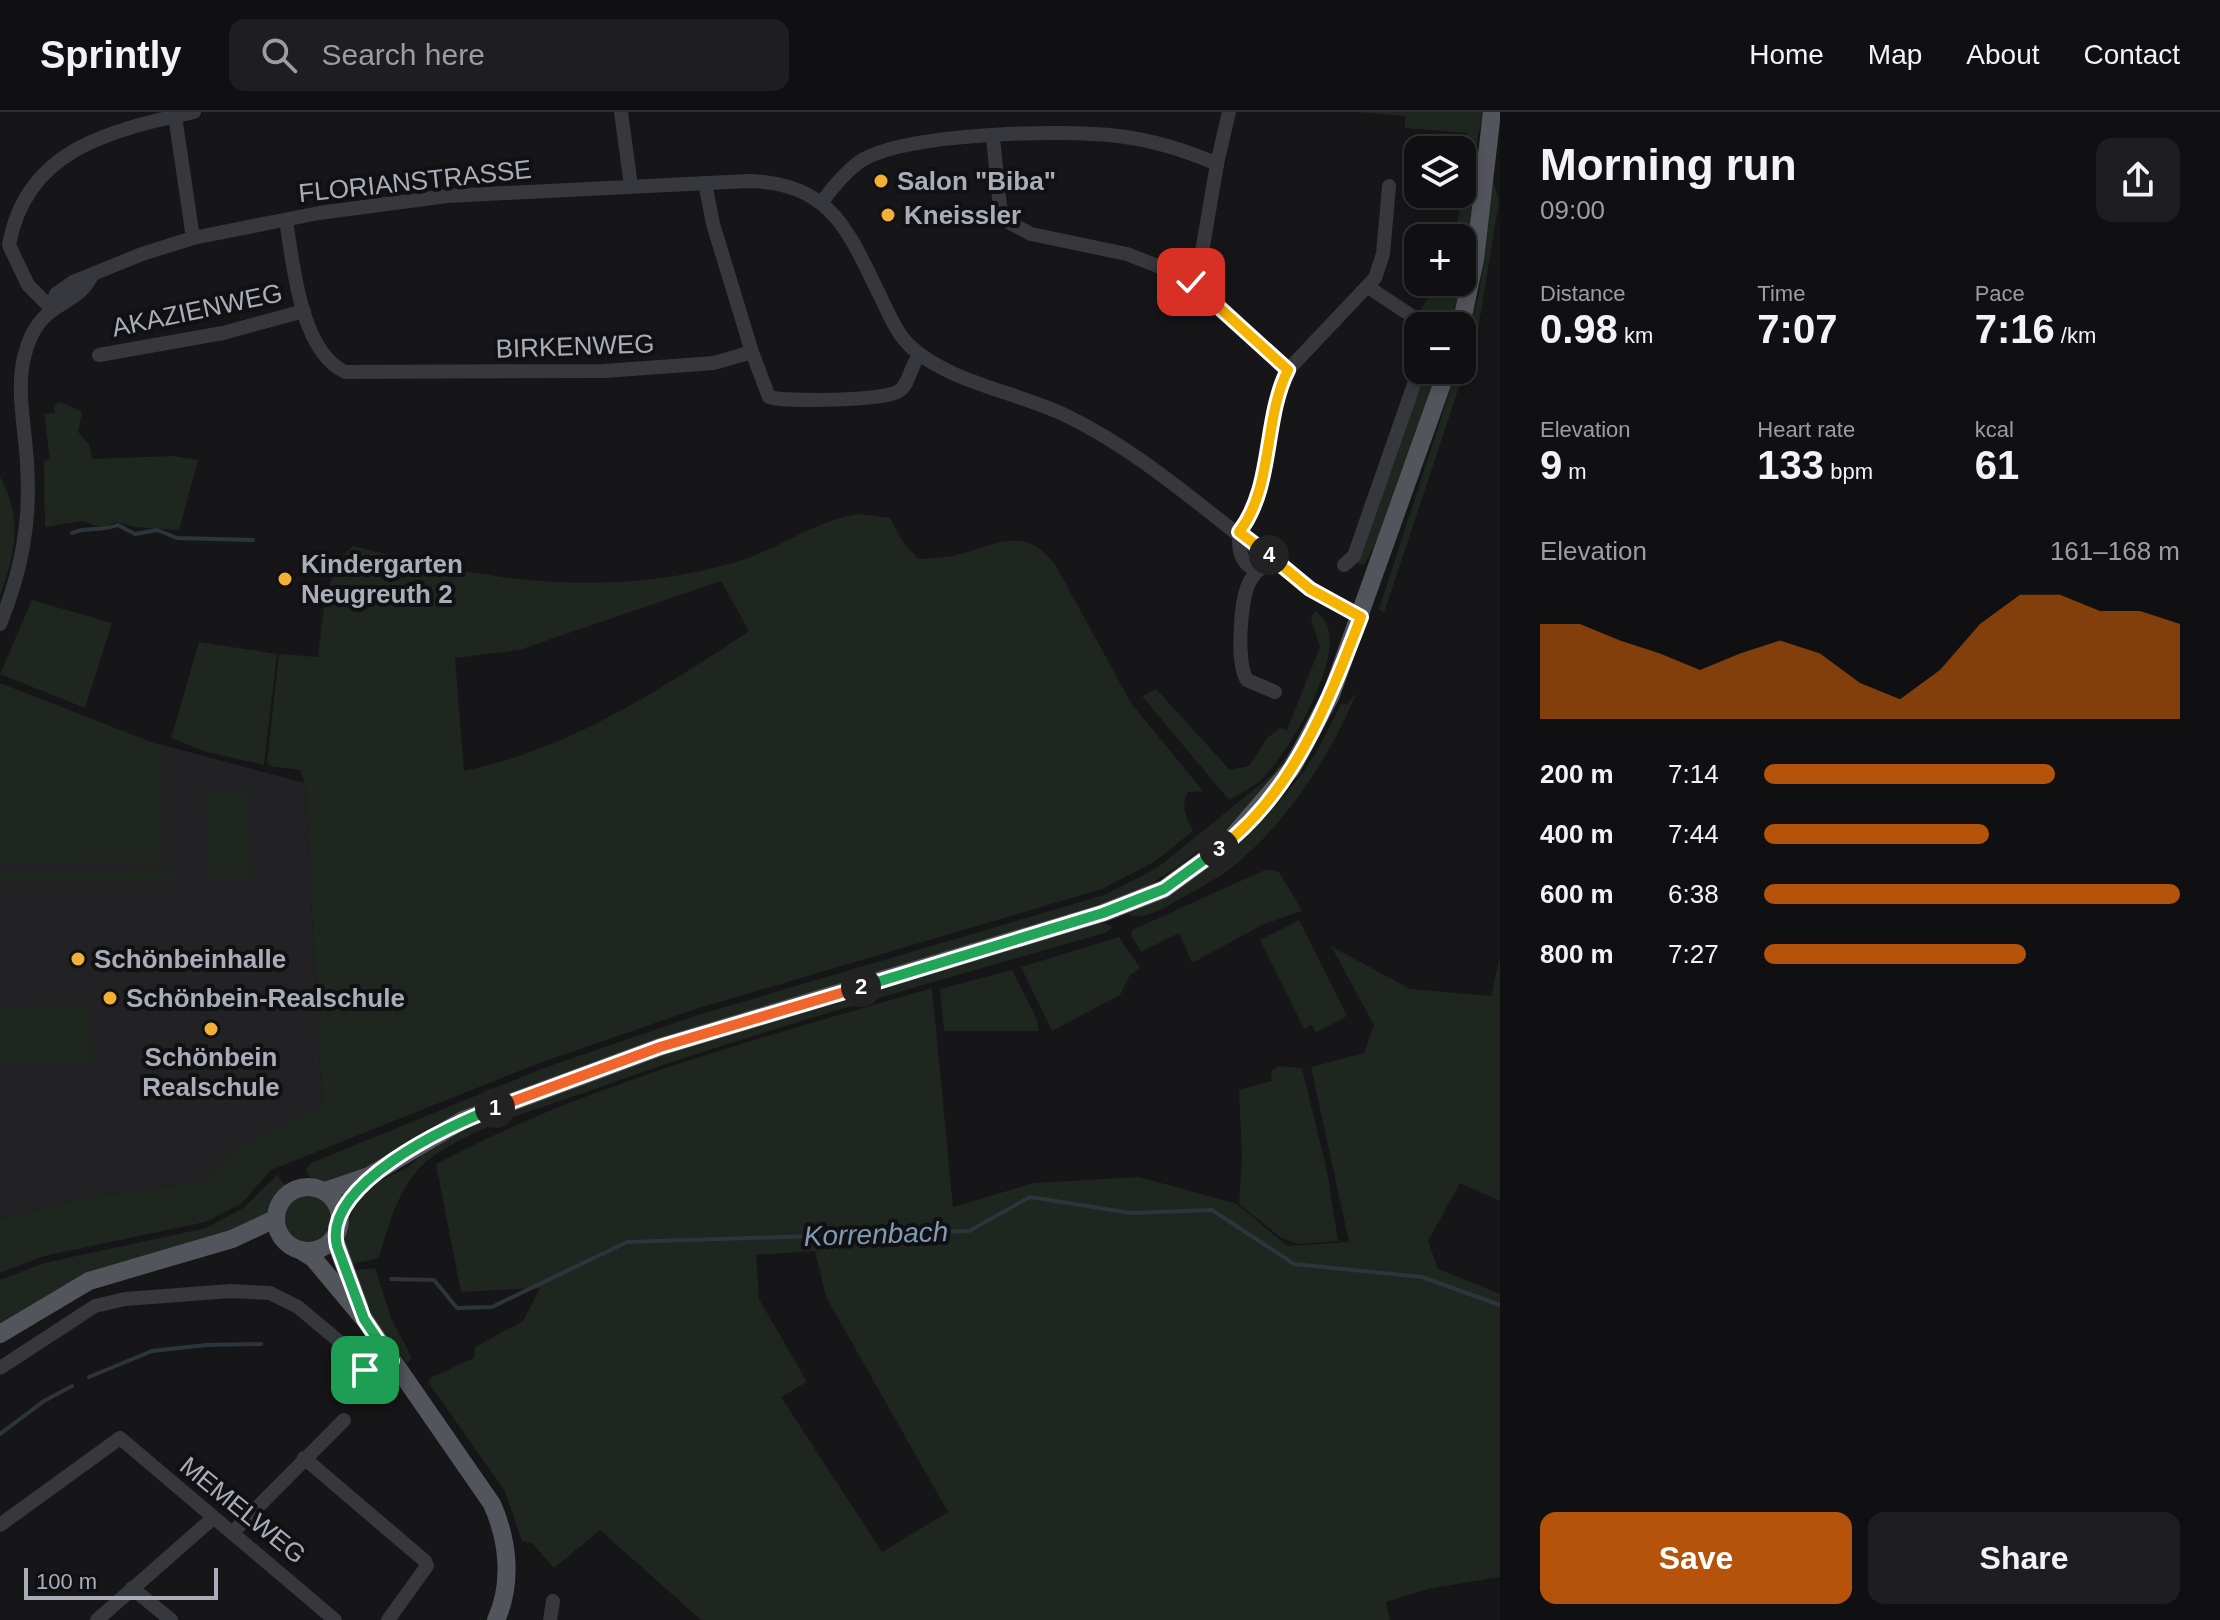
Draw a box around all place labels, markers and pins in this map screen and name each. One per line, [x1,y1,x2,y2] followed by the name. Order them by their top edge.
[897,166,1056,196] place label: Salon "Biba"
[872,172,890,190] marker: Salon "Biba"
[904,200,1021,230] place label: Kneissler
[879,206,897,224] marker: Kneissler
[1157,248,1225,316] pin
[1249,535,1289,575] pin: 4
[301,549,463,609] place label: Kindergarten Neugreuth 2
[276,570,294,588] marker: Kindergarten Neugreuth 2
[1199,829,1239,869] pin: 3
[94,944,286,974] place label: Schönbeinhalle
[69,950,87,968] marker: Schönbeinhalle
[841,967,881,1007] pin: 2
[126,983,405,1013] place label: Schönbein-Realschule
[101,989,119,1007] marker: Schönbein-Realschule
[202,1020,220,1038] marker: Schönbein Realschule
[142,1042,280,1102] place label: Schönbein Realschule
[475,1088,515,1128] pin: 1
[331,1336,399,1404] pin

